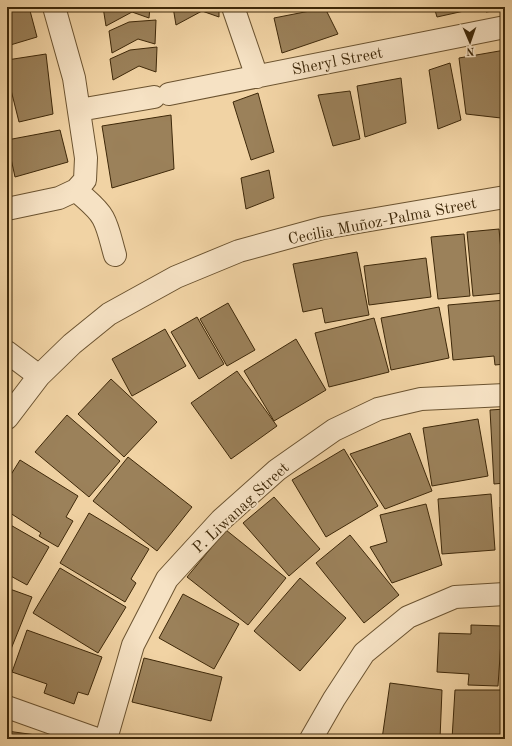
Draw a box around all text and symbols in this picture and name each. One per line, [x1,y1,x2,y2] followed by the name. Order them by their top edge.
[450,22,490,62] north arrow
[291,45,385,79] street label: Sheryl Street
[465,45,475,56] text: N
[287,196,478,248] street label: Cecilia Muñoz-Palma Street
[190,460,293,557] street label: P. Liwanag Street

